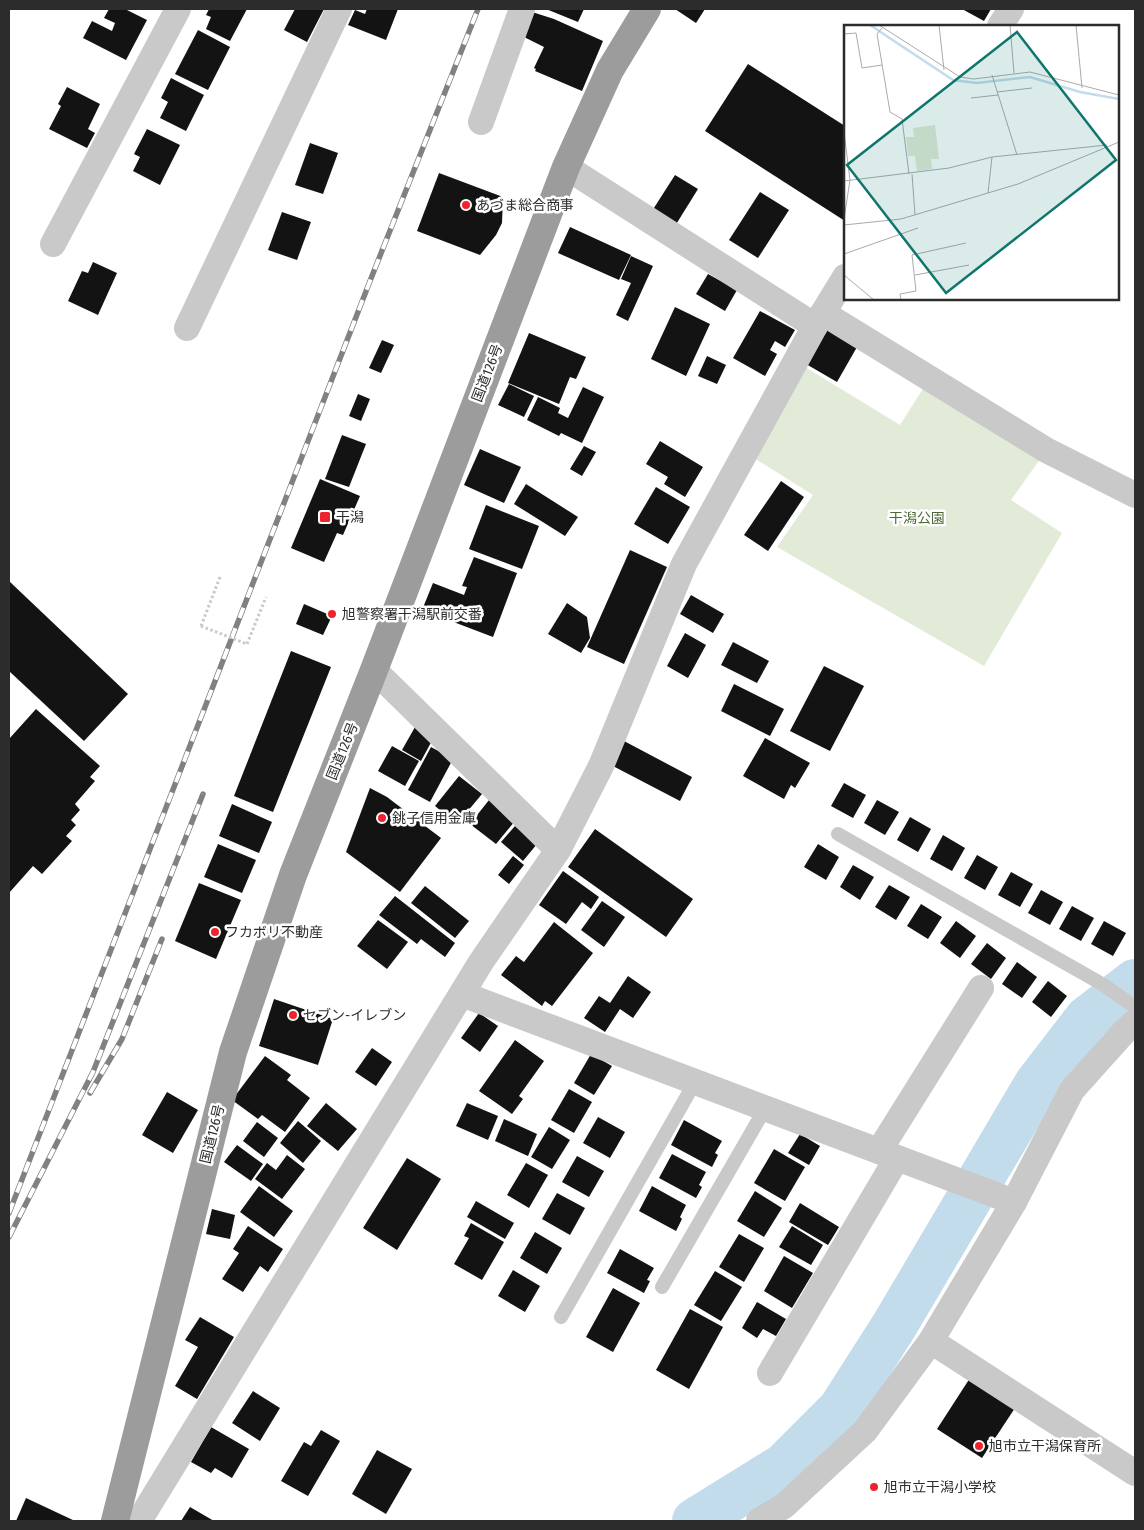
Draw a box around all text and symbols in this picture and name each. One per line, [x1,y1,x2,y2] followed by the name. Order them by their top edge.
[844,25,1119,300] inset map
[476,197,574,214] place label: あづま総合商事
[460,199,472,211] marker: あづま総合商事
[469,342,506,405] street label: 国道126号
[336,509,364,526] place label: 干潟
[318,510,332,524] marker: 干潟
[889,510,945,527] park label: 干潟公園
[342,606,482,623] place label: 旭警察署干潟駅前交番
[326,608,338,620] marker: 旭警察署干潟駅前交番
[323,720,362,782] street label: 国道126号
[392,810,476,827] place label: 銚子信用金庫
[376,812,388,824] marker: 銚子信用金庫
[225,924,323,941] place label: フカボリ不動産
[209,926,221,938] marker: フカボリ不動産
[303,1007,406,1024] place label: セブン-イレブン
[287,1009,299,1021] marker: セブン-イレブン
[197,1103,228,1166] street label: 国道126号
[989,1438,1101,1455] place label: 旭市立干潟保育所
[973,1440,985,1452] marker: 旭市立干潟保育所
[884,1479,996,1496] place label: 旭市立干潟小学校
[868,1481,880,1493] marker: 旭市立干潟小学校

